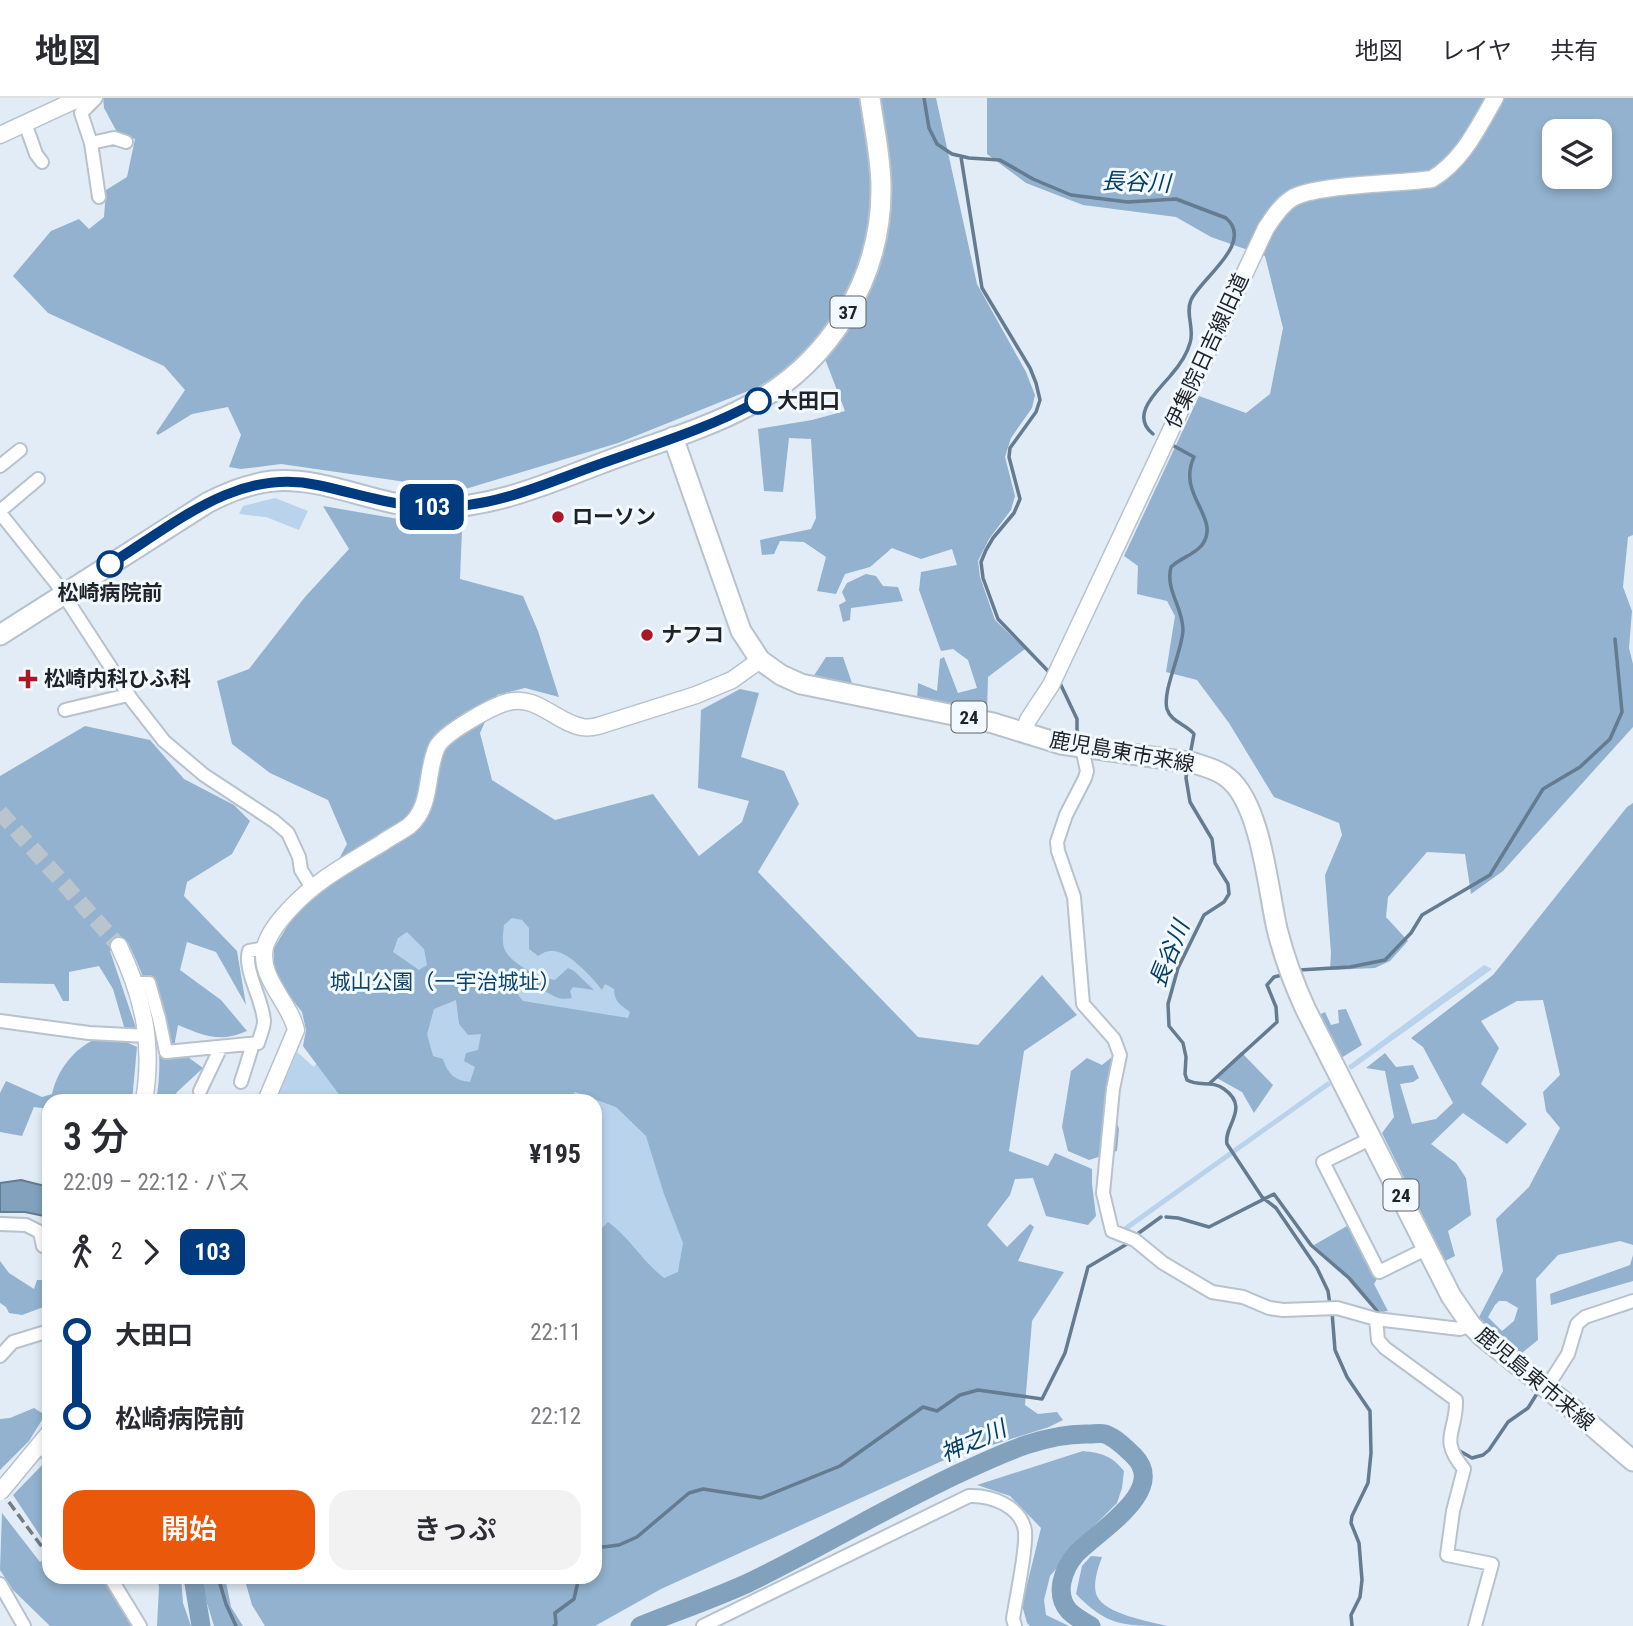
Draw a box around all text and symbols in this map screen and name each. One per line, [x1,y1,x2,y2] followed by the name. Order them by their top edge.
[35,31,101,70] text: 地図
[1355,37,1403,65] text: 地図
[1441,37,1512,65] text: レイヤ
[1550,37,1598,65] text: 共有
[1542,119,1612,189] map controls
[1542,119,1612,189] button: layers
[1101,168,1174,197] water label: 長谷川
[1161,270,1253,432] street label: 伊集院日吉線旧道
[830,296,866,328] road number: 37
[745,388,771,414] marker: 大田口
[777,389,840,413] place label: 大田口
[392,484,472,530] line badge: 103
[414,493,450,521] text: 103
[572,505,656,529] place label: ローソン
[550,509,566,525] marker: ローソン
[97,551,123,577] marker: 松崎病院前
[58,581,163,605] place label: 松崎病院前
[661,623,724,647] place label: ナフコ
[639,627,655,643] marker: ナフコ
[44,667,191,691] place label: 松崎内科ひふ科
[18,669,38,689] marker: 松崎内科ひふ科
[951,702,986,732] road number: 24
[1048,727,1196,777] street label: 鹿児島東市来線
[1144,914,1196,991] water label: 長谷川
[330,970,561,994] park label: 城山公園（一宇治城址）
[63,1115,129,1159] text: 3 分
[529,1139,581,1169] text: ¥195
[63,1169,250,1196] text: 22:09 – 22:12 · バス
[1384,1180,1418,1210] road number: 24
[63,1233,101,1271] icon: walk
[132,1233,170,1271] icon: forward
[111,1238,122,1265] text: 2
[194,1238,231,1266] text: 103
[530,1319,581,1346] text: 22:11
[115,1320,193,1350] text: 大田口
[1471,1323,1599,1435] street label: 鹿児島東市来線
[530,1403,581,1430] text: 22:12
[115,1404,245,1434] text: 松崎病院前
[936,1414,1013,1468] water label: 神之川
[63,1490,315,1570] button: 開始
[329,1490,581,1570] button: きっぷ

